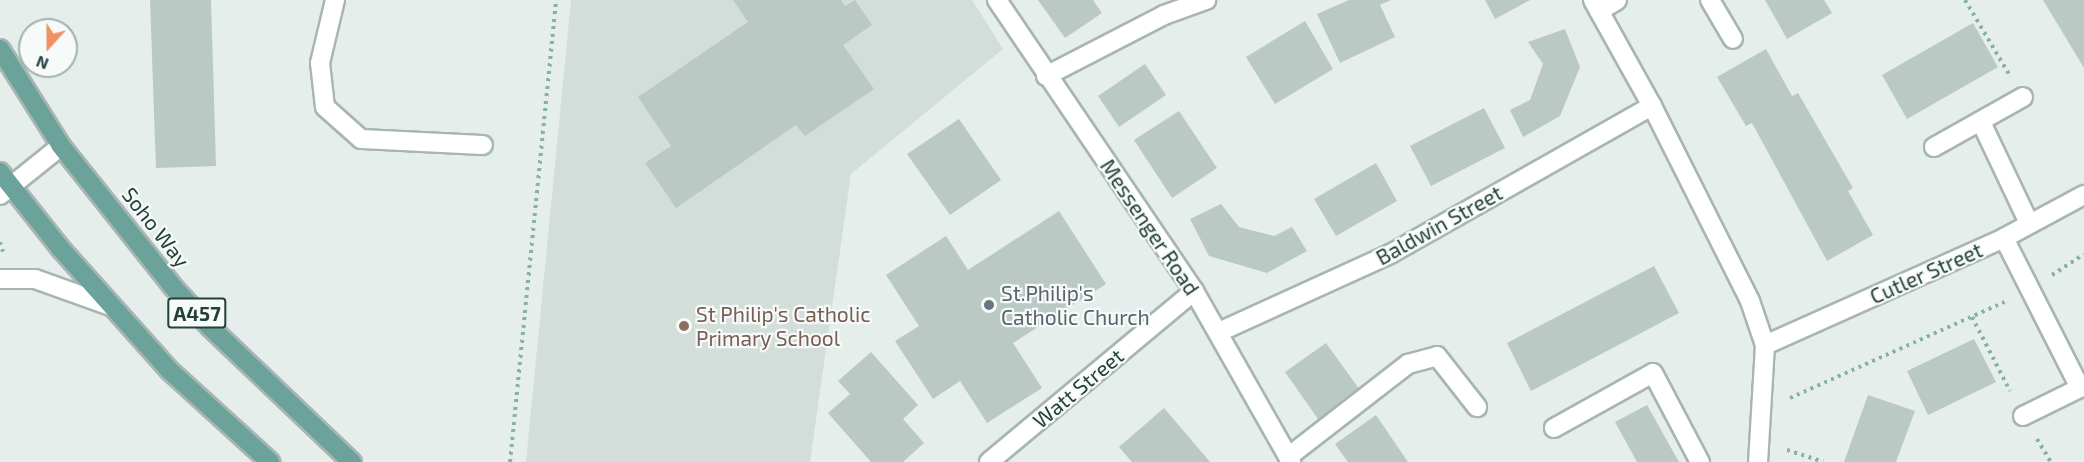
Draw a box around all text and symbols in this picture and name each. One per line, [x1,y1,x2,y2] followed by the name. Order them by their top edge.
[18,18,78,78] north arrow
[33,52,51,74] text: N
[1095,154,1205,300] street label: Messenger Road
[1371,180,1507,270] street label: Baldwin Street
[117,182,195,272] street label: Soho Way
[1866,237,1986,309] street label: Cutler Street
[1001,280,1150,330] place label: St.Philip's Catholic Church
[167,296,227,330] road number: A457
[982,298,996,312] marker: St.Philip's Catholic Church
[696,301,871,351] place label: St Philip's Catholic Primary School
[677,319,691,333] marker: St Philip's Catholic Primary School
[1028,343,1128,433] street label: Watt Street

